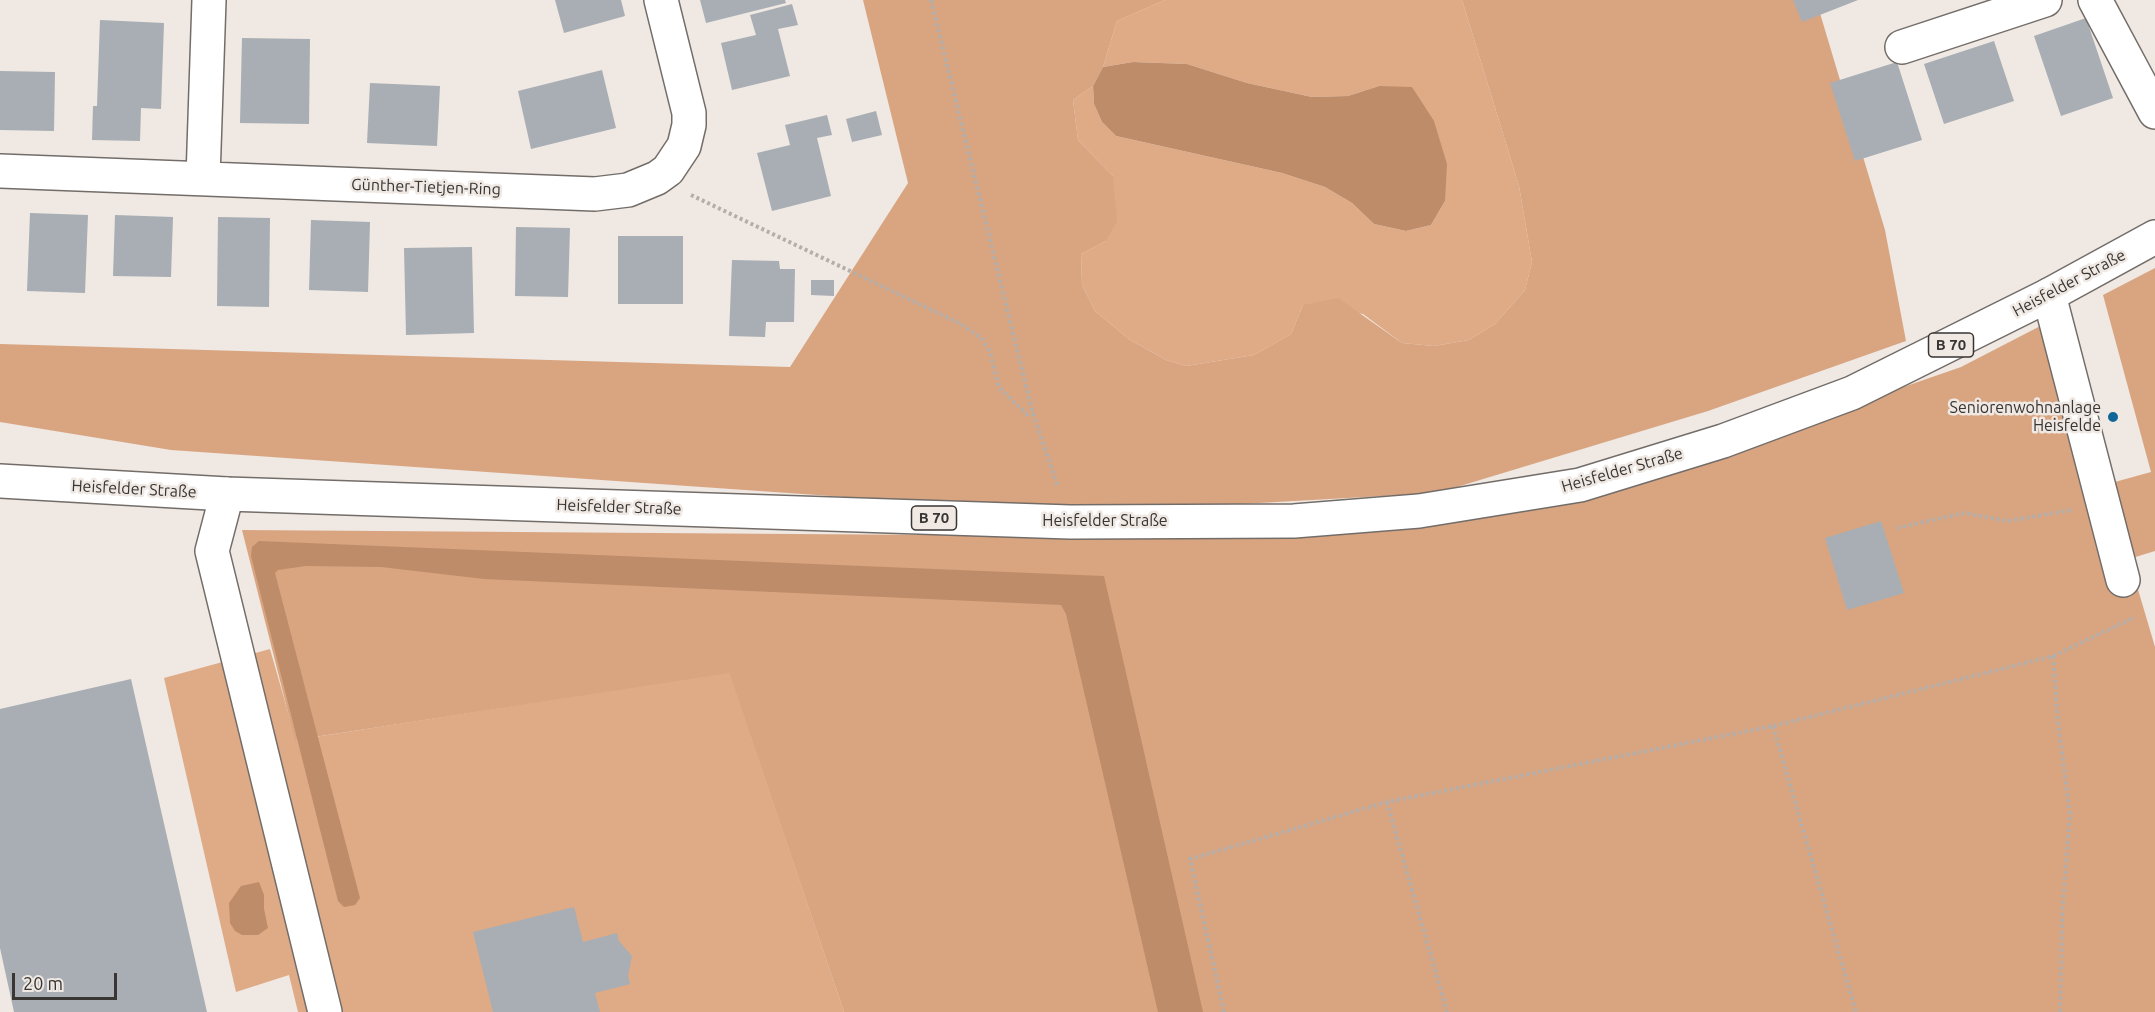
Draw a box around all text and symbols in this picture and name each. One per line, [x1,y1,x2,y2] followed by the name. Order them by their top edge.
[351,175,501,199] street label: Günther-Tietjen-Ring
[2009,245,2129,321] street label: Heisfelder Straße
[1928,333,1974,357] road number: B 70
[1950,398,2101,436] place label: Seniorenwohnanlage Heisfelde
[2106,410,2120,424] marker: Seniorenwohnanlage Heisfelde
[1559,444,1685,496] street label: Heisfelder Straße
[71,476,197,502] street label: Heisfelder Straße
[556,495,682,519] street label: Heisfelder Straße
[912,506,956,530] road number: B 70
[1042,511,1168,531] street label: Heisfelder Straße
[15,961,120,999] scale bar
[23,973,63,993] text: 20 m

